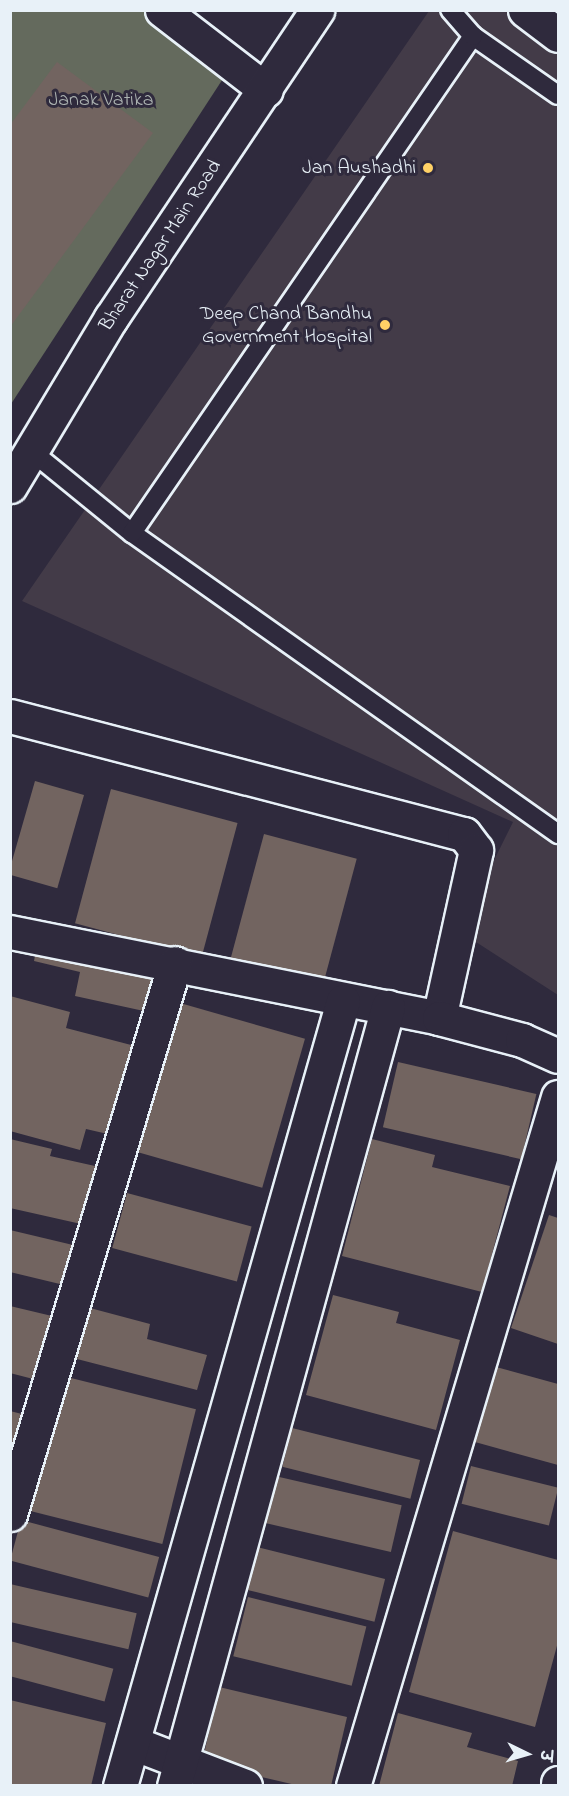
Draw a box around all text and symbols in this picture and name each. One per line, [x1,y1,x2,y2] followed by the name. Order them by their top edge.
[48,88,154,112] park label: Janak Vatika
[95,156,227,336] street label: Bharat Nagar Main Road
[302,156,416,180] place label: Jan Aushadhi
[421,161,435,175] marker: Jan Aushadhi
[200,302,372,349] place label: Deep Chand Bandhu Government Hospital
[376,316,394,334] marker: Deep Chand Bandhu Government Hospital
[497,1724,557,1784] north arrow
[533,1749,557,1762] text: उ

